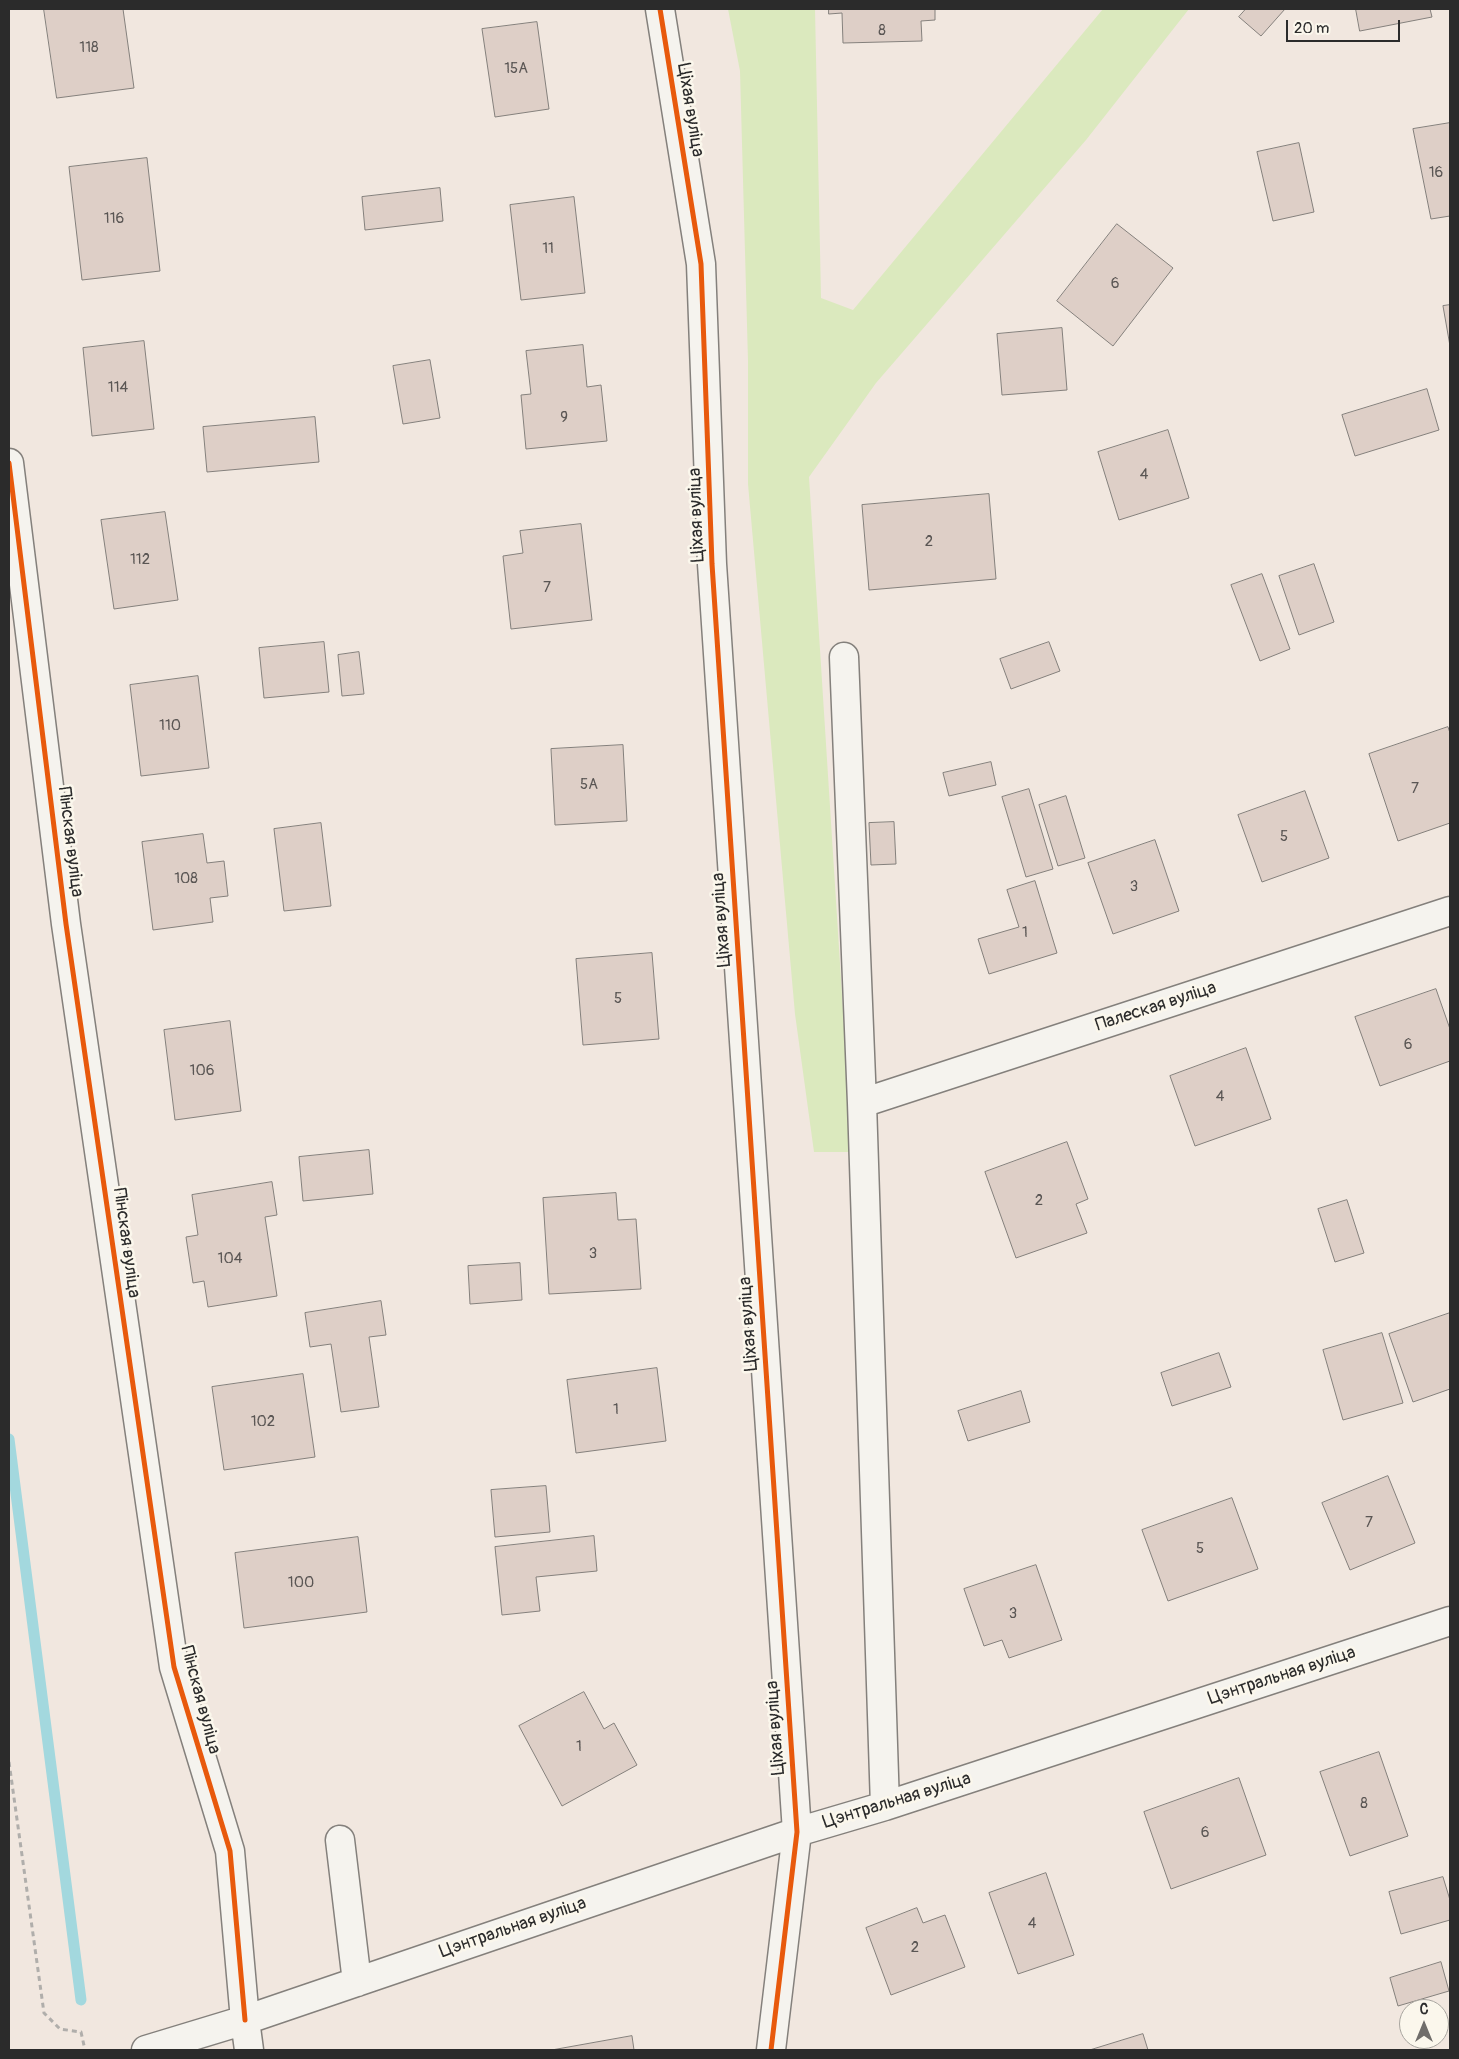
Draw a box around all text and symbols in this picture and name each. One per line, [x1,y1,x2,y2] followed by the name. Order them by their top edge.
[1289,10,1403,42] scale bar
[1294,19,1329,38] text: 20 m
[878,22,886,40] house number: 8
[79,39,99,57] house number: 118
[504,60,528,78] house number: 15А
[672,62,708,158] street label: Ціхая вуліца
[1429,164,1443,182] house number: 16
[104,210,124,228] house number: 116
[542,240,554,258] house number: 11
[1111,275,1119,293] house number: 6
[108,379,128,397] house number: 114
[560,409,568,427] house number: 9
[1140,466,1148,484] house number: 4
[685,467,709,563] street label: Ціхая вуліца
[925,533,933,551] house number: 2
[130,551,150,569] house number: 112
[543,579,551,597] house number: 7
[159,717,181,735] house number: 110
[580,776,598,794] house number: 5А
[1411,780,1419,798] house number: 7
[53,786,87,898] street label: Пінская вуліца
[1280,828,1288,846] house number: 5
[174,870,198,888] house number: 108
[708,872,736,968] street label: Ціхая вуліца
[1130,878,1138,896] house number: 3
[1022,924,1028,942] house number: 1
[1093,977,1219,1037] street label: Палеская вуліца
[614,990,622,1008] house number: 5
[1404,1036,1412,1054] house number: 6
[190,1062,214,1080] house number: 106
[1216,1088,1224,1106] house number: 4
[108,1187,144,1299] street label: Пінская вуліца
[1035,1192,1043,1210] house number: 2
[589,1245,597,1263] house number: 3
[218,1250,242,1268] house number: 104
[735,1276,763,1372] street label: Ціхая вуліца
[613,1401,619,1419] house number: 1
[251,1413,275,1431] house number: 102
[1365,1514,1373,1532] house number: 7
[1196,1540,1204,1558] house number: 5
[288,1574,314,1592] house number: 100
[1009,1605,1017,1623] house number: 3
[1206,1642,1358,1710] street label: Цэнтральная вуліца
[175,1644,225,1756] street label: Пінская вуліца
[762,1680,790,1776] street label: Ціхая вуліца
[576,1738,582,1756] house number: 1
[820,1768,974,1834] street label: Цэнтральная вуліца
[1360,1795,1368,1813] house number: 8
[1201,1824,1209,1842] house number: 6
[437,1893,589,1963] street label: Цэнтральная вуліца
[1028,1915,1036,1933] house number: 4
[911,1939,919,1957] house number: 2
[1399,1999,1449,2049] north arrow
[1420,2001,1428,2018] text: С

